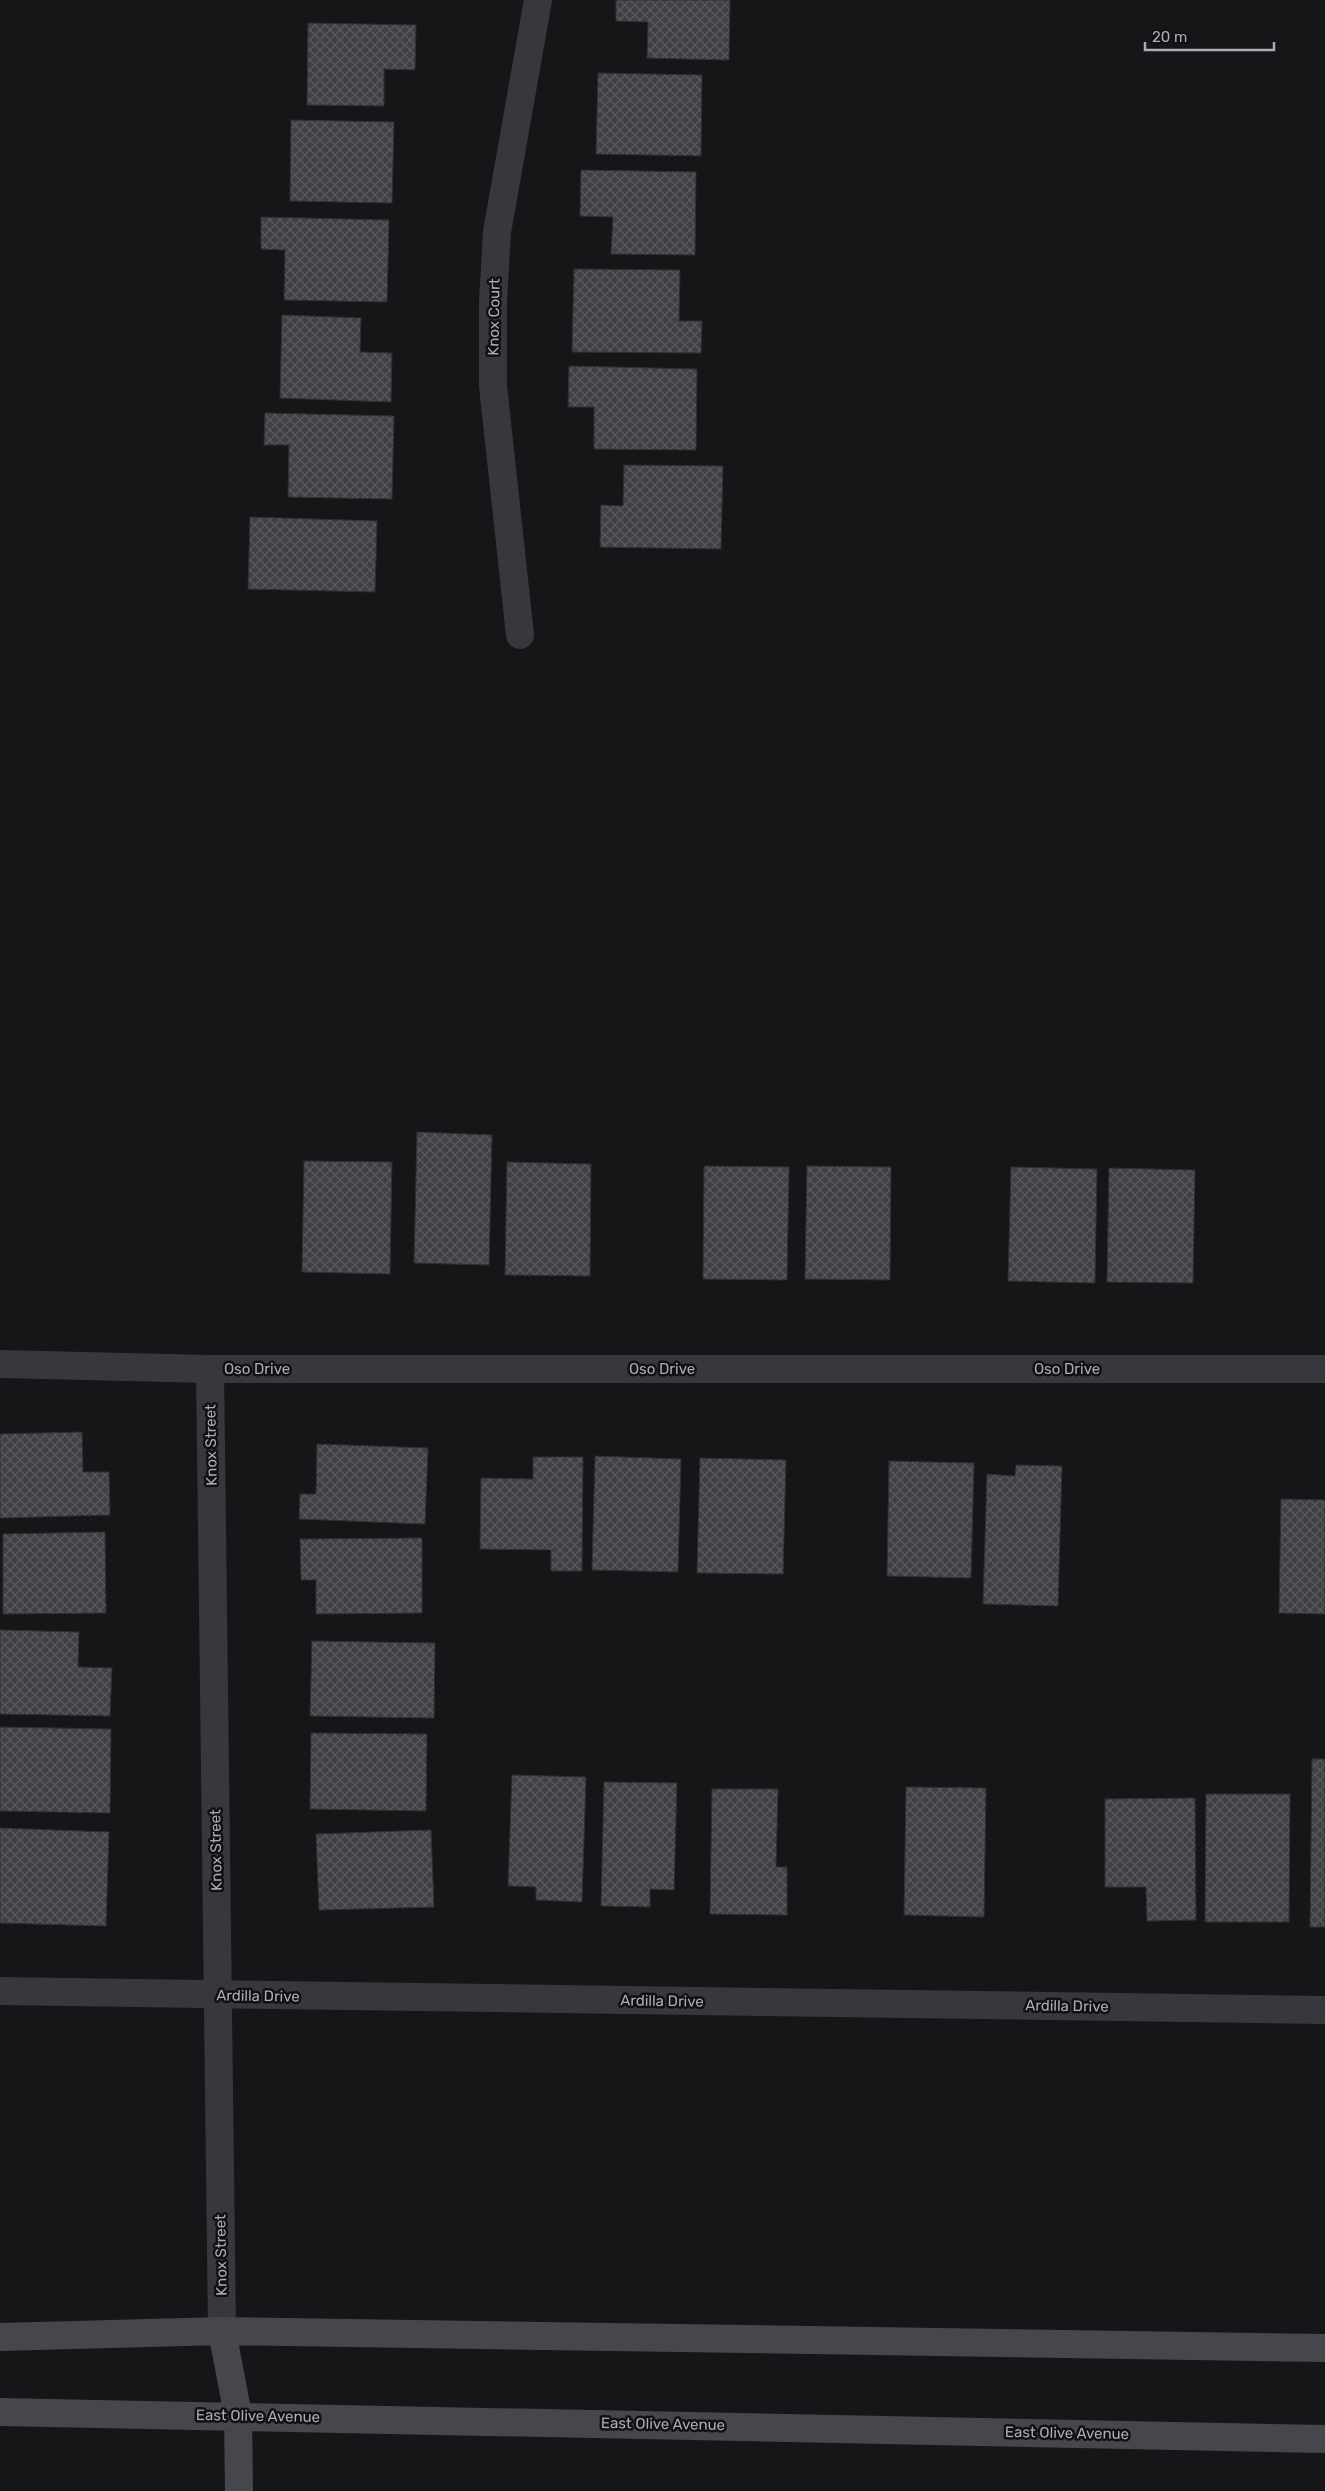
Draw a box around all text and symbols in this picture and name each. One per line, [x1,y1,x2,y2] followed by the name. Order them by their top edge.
[1145,20,1274,52] scale bar
[1152,28,1187,46] text: 20 m
[484,278,504,356] street label: Knox Court
[224,1360,290,1378] street label: Oso Drive
[629,1360,695,1378] street label: Oso Drive
[1034,1360,1100,1378] street label: Oso Drive
[201,1404,221,1486] street label: Knox Street
[206,1809,226,1891] street label: Knox Street
[216,1986,300,2006] street label: Ardilla Drive
[620,1991,704,2011] street label: Ardilla Drive
[1025,1996,1109,2016] street label: Ardilla Drive
[211,2214,231,2296] street label: Knox Street
[196,2406,320,2426] street label: East Olive Avenue
[601,2414,725,2434] street label: East Olive Avenue
[1005,2423,1129,2443] street label: East Olive Avenue

